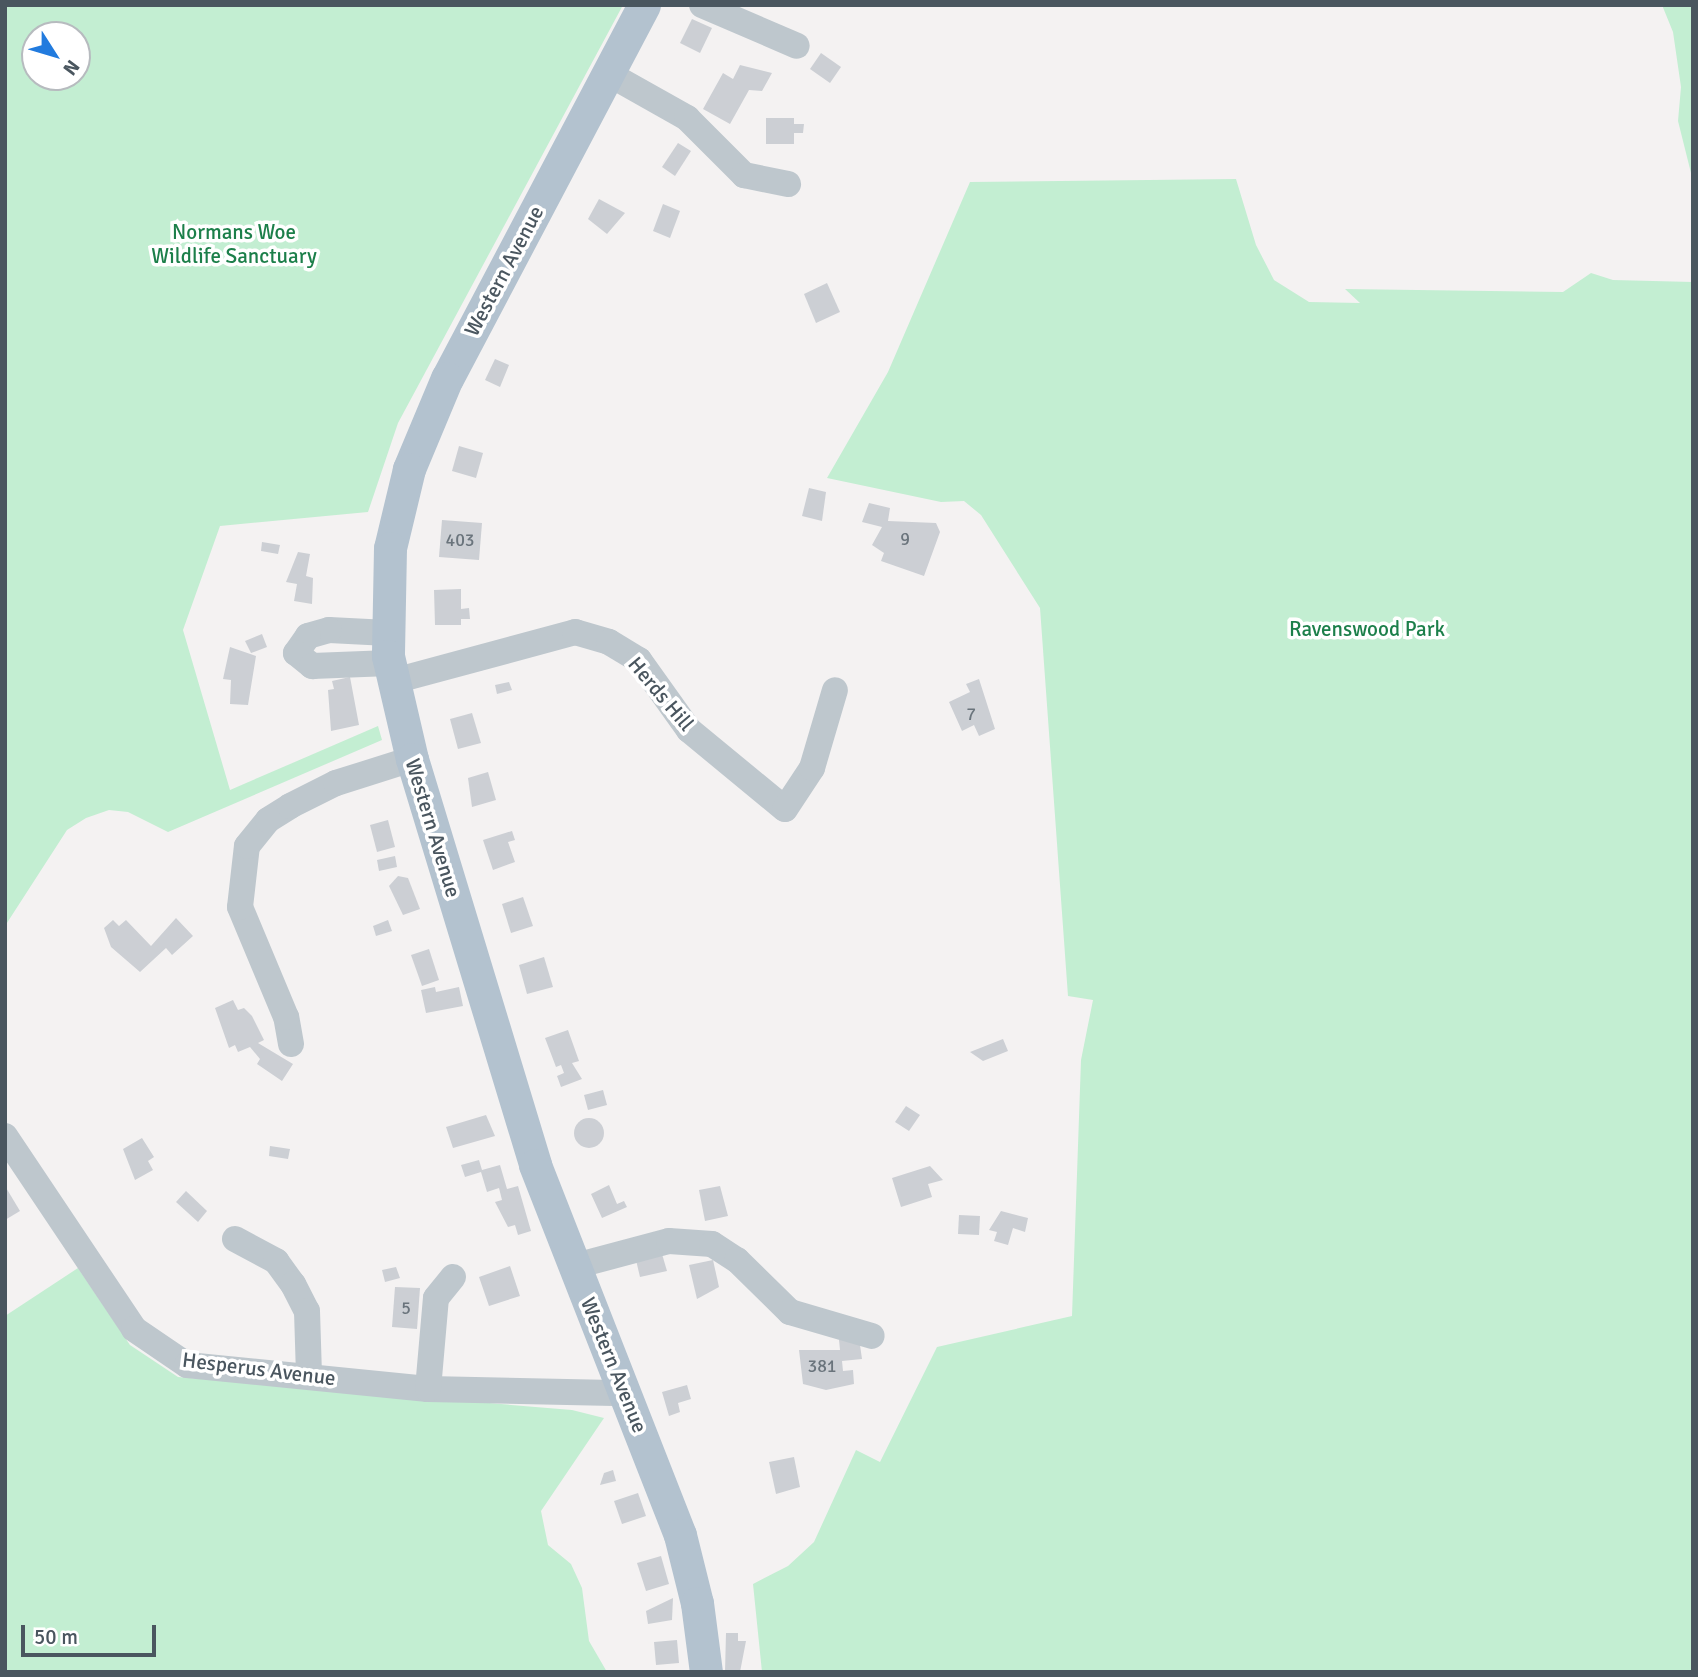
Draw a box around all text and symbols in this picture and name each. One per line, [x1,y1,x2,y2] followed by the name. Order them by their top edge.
[21,21,91,91] north arrow
[58,55,85,80] text: N
[459,202,549,340] street label: Western Avenue
[151,219,317,269] park label: Normans Woe Wildlife Sanctuary
[900,528,910,550] house number: 9
[445,529,475,551] house number: 403
[1289,616,1445,642] park label: Ravenswood Park
[623,652,699,736] street label: Herds Hill
[966,703,976,725] house number: 7
[400,756,466,900] street label: Western Avenue
[575,1294,653,1436] street label: Western Avenue
[401,1297,411,1319] house number: 5
[181,1347,337,1391] street label: Hesperus Avenue
[807,1355,837,1377] house number: 381
[24,1610,159,1654] scale bar
[34,1624,78,1650] text: 50 m

